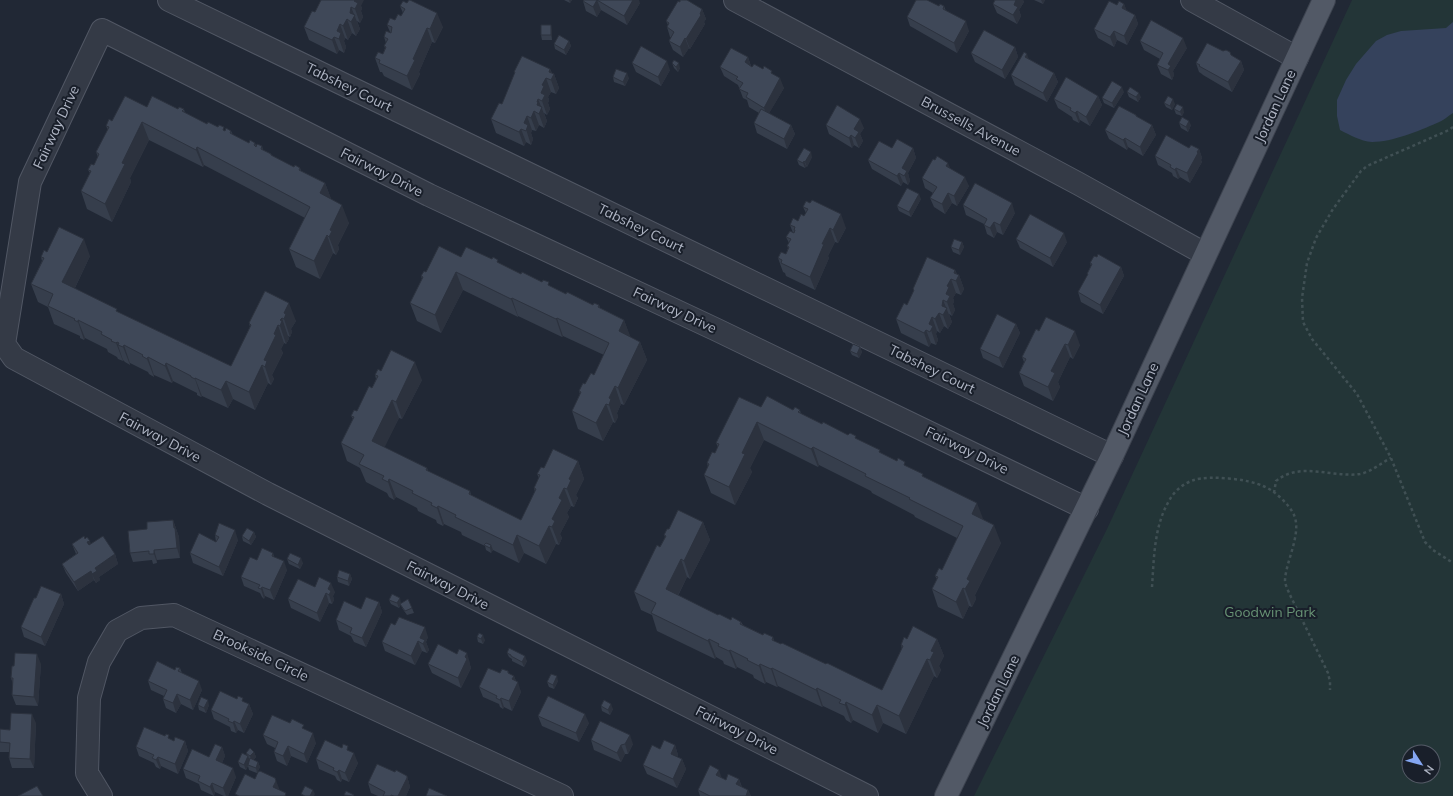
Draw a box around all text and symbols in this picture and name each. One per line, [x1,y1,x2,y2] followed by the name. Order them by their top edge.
[303,58,395,116] street label: Tabshey Court
[1250,67,1300,145] street label: Jordan Lane
[29,82,83,172] street label: Fairway Drive
[918,92,1024,160] street label: Brussells Avenue
[338,144,426,200] street label: Fairway Drive
[595,199,687,257] street label: Tabshey Court
[630,283,720,337] street label: Fairway Drive
[886,340,978,398] street label: Tabshey Court
[1113,360,1163,438] street label: Jordan Lane
[116,408,204,466] street label: Fairway Drive
[923,422,1011,478] street label: Fairway Drive
[404,557,492,613] street label: Fairway Drive
[1224,603,1317,621] park label: Goodwin Park
[210,625,312,685] street label: Brookside Circle
[973,652,1023,730] street label: Jordan Lane
[693,702,781,758] street label: Fairway Drive
[1401,744,1441,784] north arrow
[1421,762,1437,777] text: N

